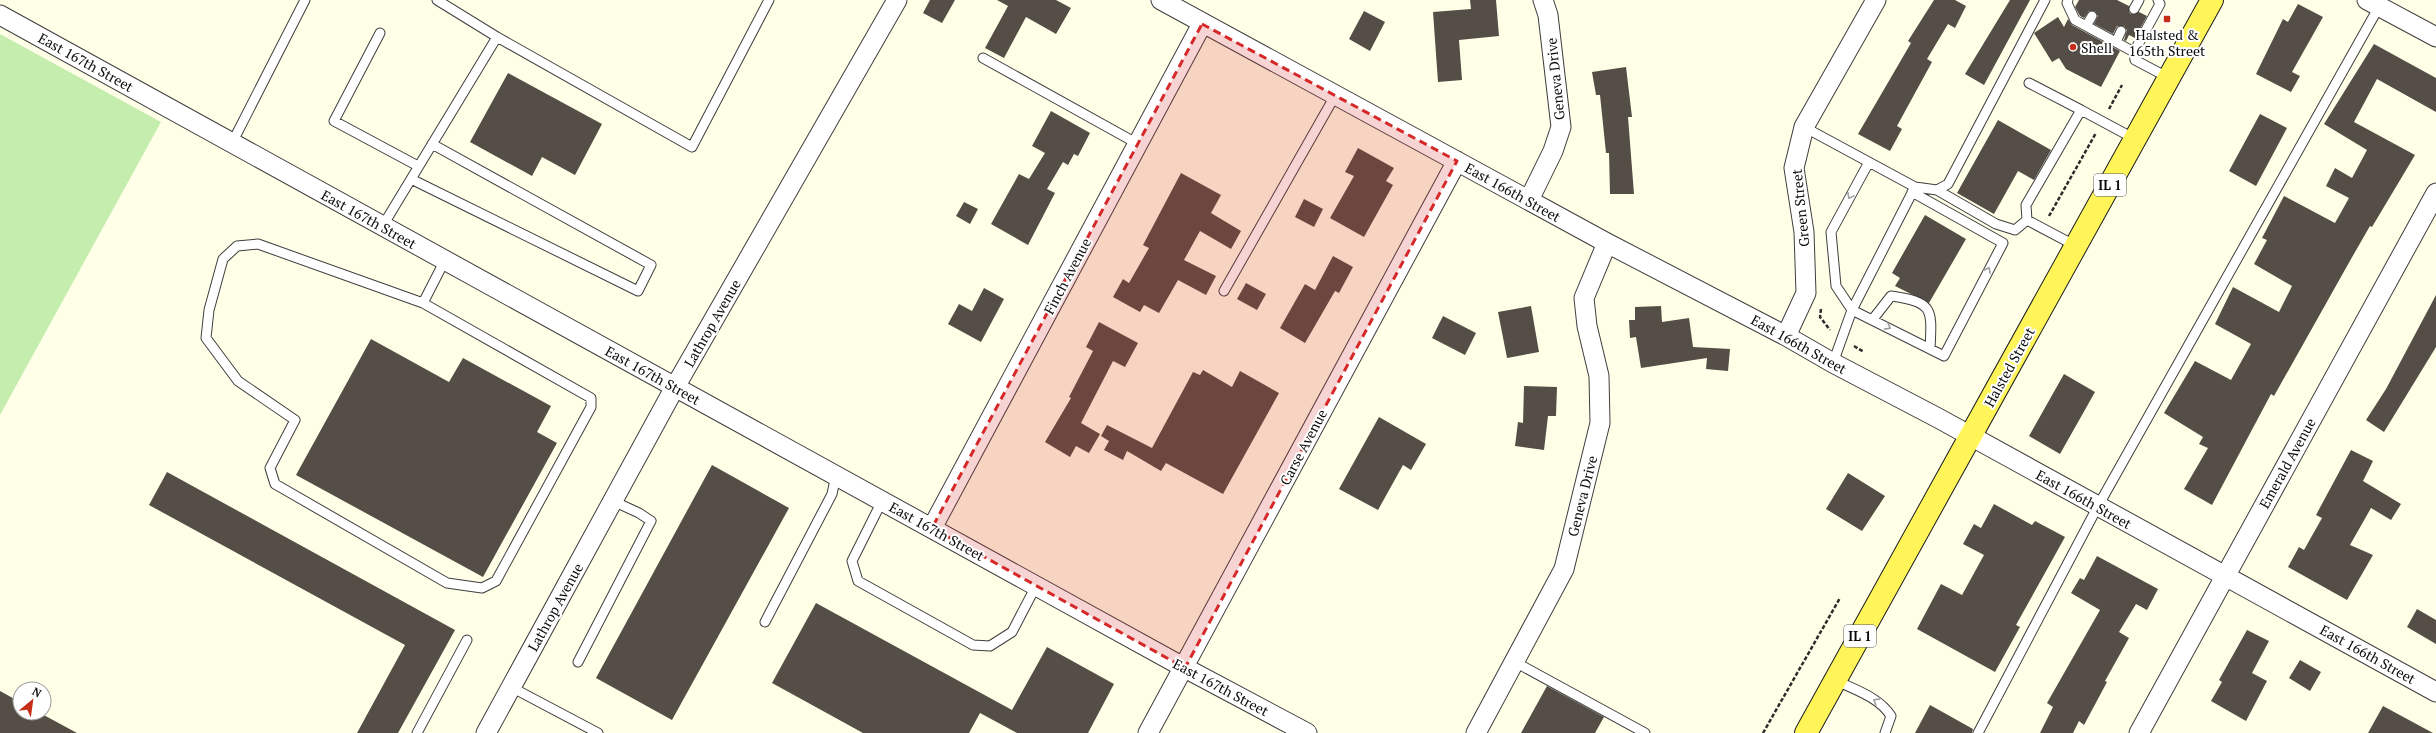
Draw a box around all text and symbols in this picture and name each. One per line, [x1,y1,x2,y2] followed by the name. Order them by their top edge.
[2162,14,2172,24] marker: Halsted & 165th Street
[2129,25,2206,60] place label: Halsted & 165th Street
[35,28,138,96] street label: East 167th Street
[1541,37,1569,121] street label: Geneva Drive
[2081,38,2112,57] place label: Shell
[2068,42,2078,52] marker: Shell
[1462,158,1565,226] street label: East 166th Street
[1786,167,1814,248] street label: Green Street
[2094,174,2126,196] road number: IL 1
[318,185,421,253] street label: East 167th Street
[1848,192,1855,200] one-way arrow
[1039,235,1095,317] street label: Finch Avenue
[1984,267,1991,274] one-way arrow
[679,276,745,370] street label: Lathrop Avenue
[1748,310,1851,378] street label: East 166th Street
[1883,322,1891,329] one-way arrow
[1979,323,2039,410] street label: Halsted Street
[602,341,705,409] street label: East 167th Street
[1275,406,1331,488] street label: Carse Avenue
[2254,414,2320,512] street label: Emerald Avenue
[1563,454,1601,538] street label: Geneva Drive
[2033,465,2136,533] street label: East 166th Street
[886,497,989,565] street label: East 167th Street
[523,559,587,655] street label: Lathrop Avenue
[2317,620,2420,688] street label: East 166th Street
[1844,625,1876,647] road number: IL 1
[1170,654,1273,721] street label: East 167th Street
[12,681,52,721] north arrow
[30,684,44,701] text: N
[1874,699,1881,706] one-way arrow

